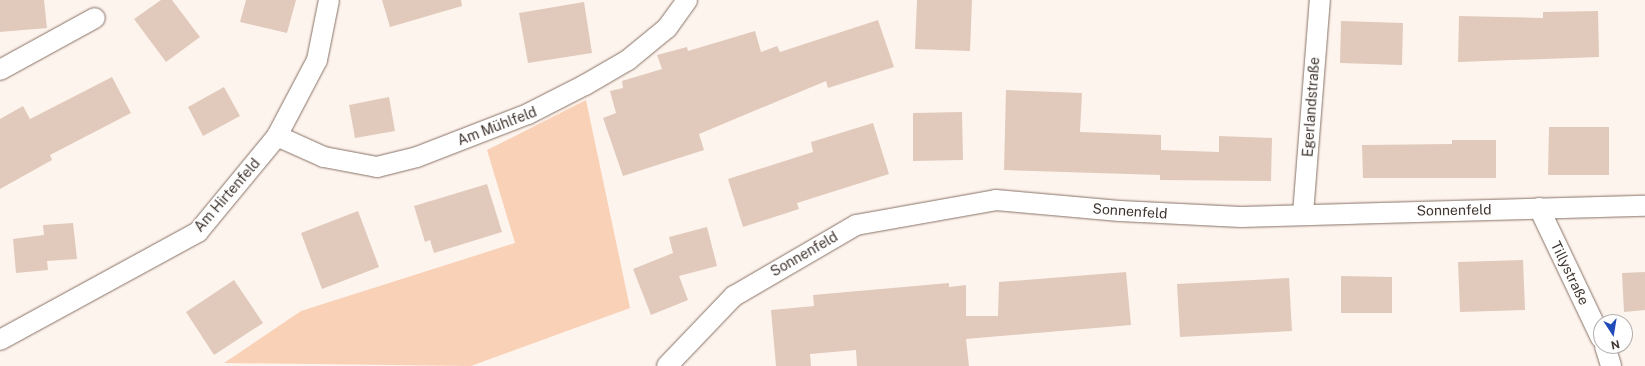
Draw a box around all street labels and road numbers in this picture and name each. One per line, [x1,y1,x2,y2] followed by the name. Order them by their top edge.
[1299,56,1323,158] street label: Egerlandstraße
[455,103,539,149] street label: Am Mühlfeld
[191,155,263,235] street label: Am Hirtenfeld
[1092,200,1168,222] street label: Sonnenfeld
[1416,201,1492,219] street label: Sonnenfeld
[767,228,841,280] street label: Sonnenfeld
[1547,238,1593,308] street label: Tillystraße

